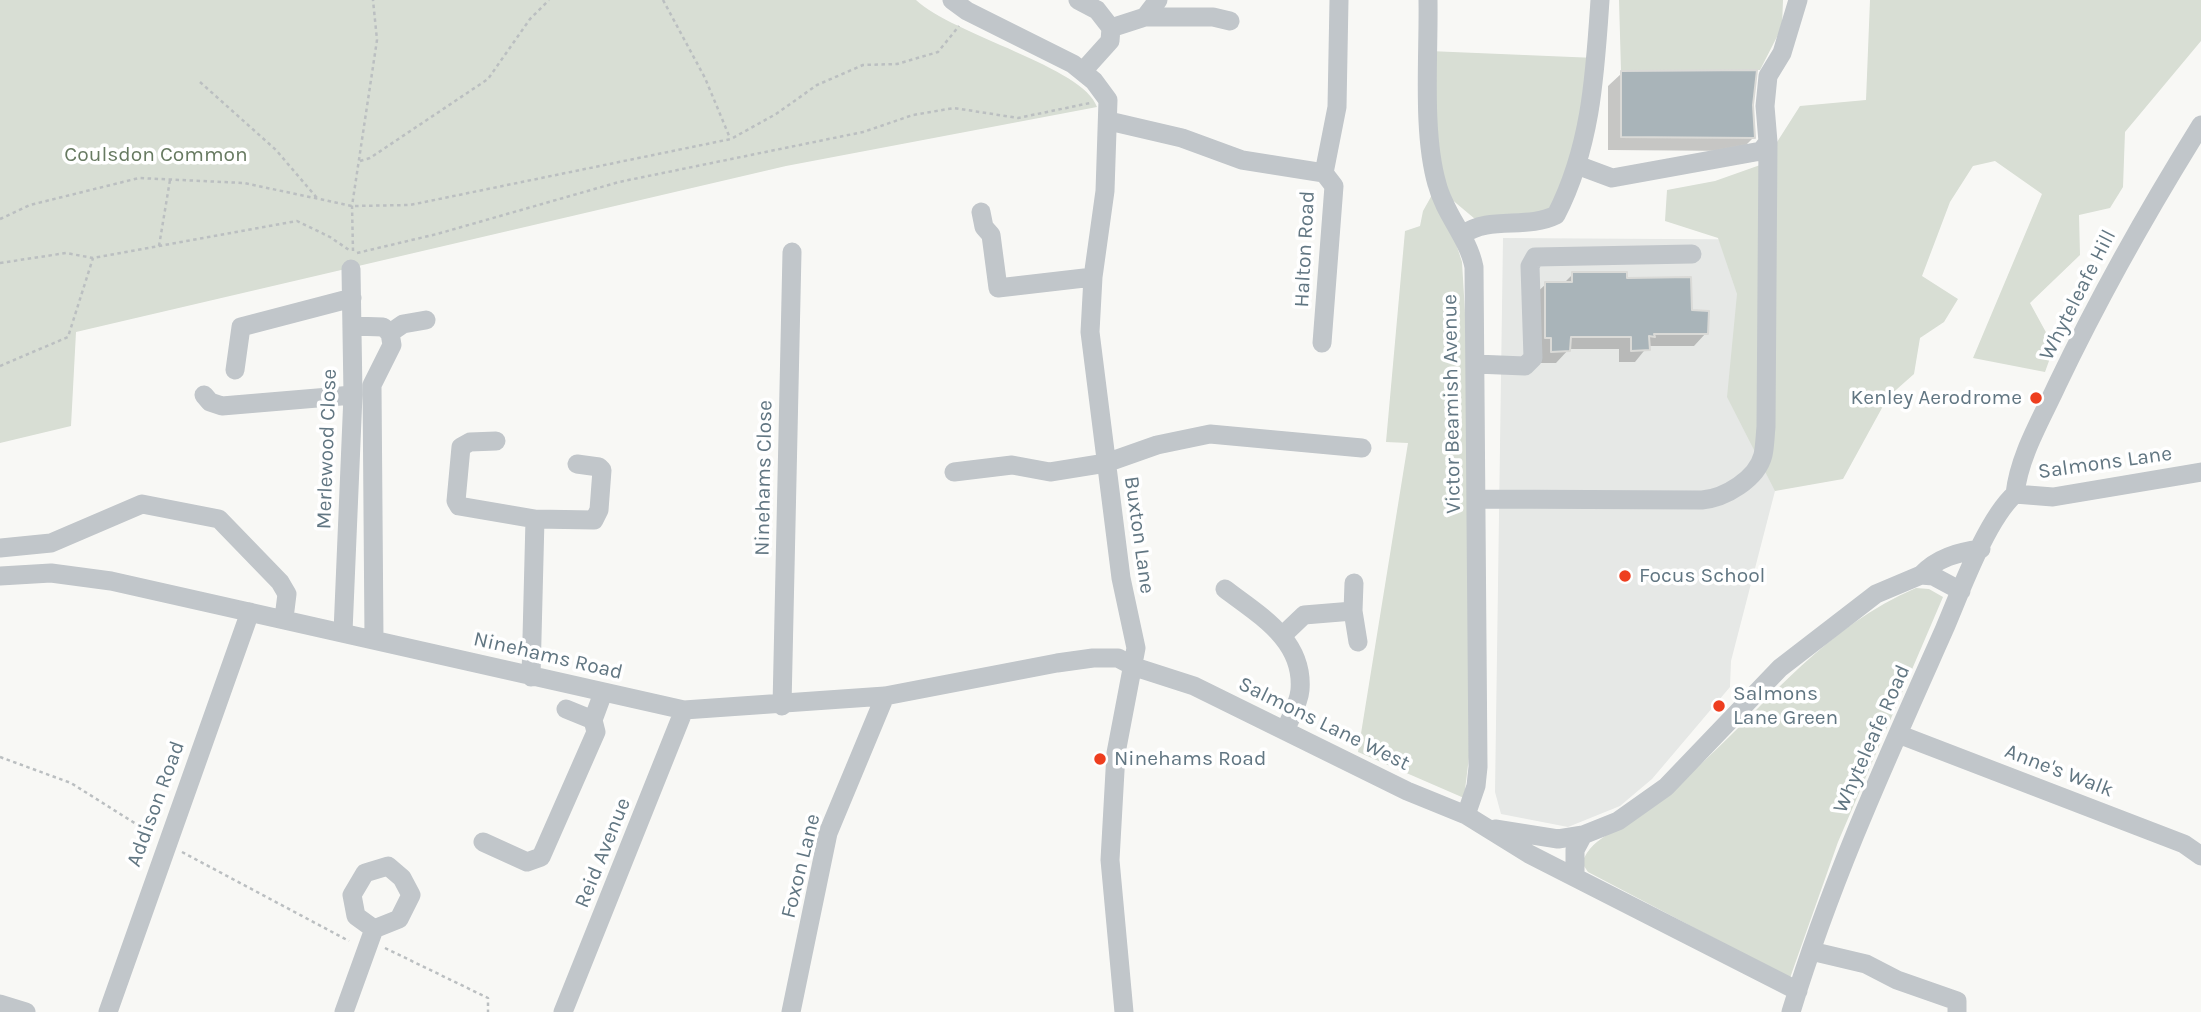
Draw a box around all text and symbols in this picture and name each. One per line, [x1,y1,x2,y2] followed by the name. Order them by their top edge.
[64,142,248,168] park label: Coulsdon Common
[1289,190,1321,308] street label: Halton Road
[2034,226,2122,364] street label: Whyteleafe Hill
[1437,294,1467,514] street label: Victor Beamish Avenue
[312,368,342,530] street label: Merlewood Close
[1851,385,2022,411] place label: Kenley Aerodrome
[2028,390,2044,406] marker: Kenley Aerodrome
[750,400,778,556] street label: Ninehams Close
[2037,441,2173,485] street label: Salmons Lane
[1118,475,1160,595] street label: Buxton Lane
[1639,563,1766,589] place label: Focus School
[1617,568,1633,584] marker: Focus School
[471,627,625,685] street label: Ninehams Road
[1828,661,1916,817] street label: Whyteleafe Road
[1234,672,1414,776] street label: Salmons Lane West
[1733,681,1838,731] place label: Salmons Lane Green
[1711,698,1727,714] marker: Salmons Lane Green
[122,738,190,870] street label: Addison Road
[2001,739,2117,803] street label: Anne's Walk
[1114,746,1266,772] place label: Ninehams Road
[1092,751,1108,767] marker: Ninehams Road
[570,794,636,912] street label: Reid Avenue
[776,811,826,921] street label: Foxon Lane

